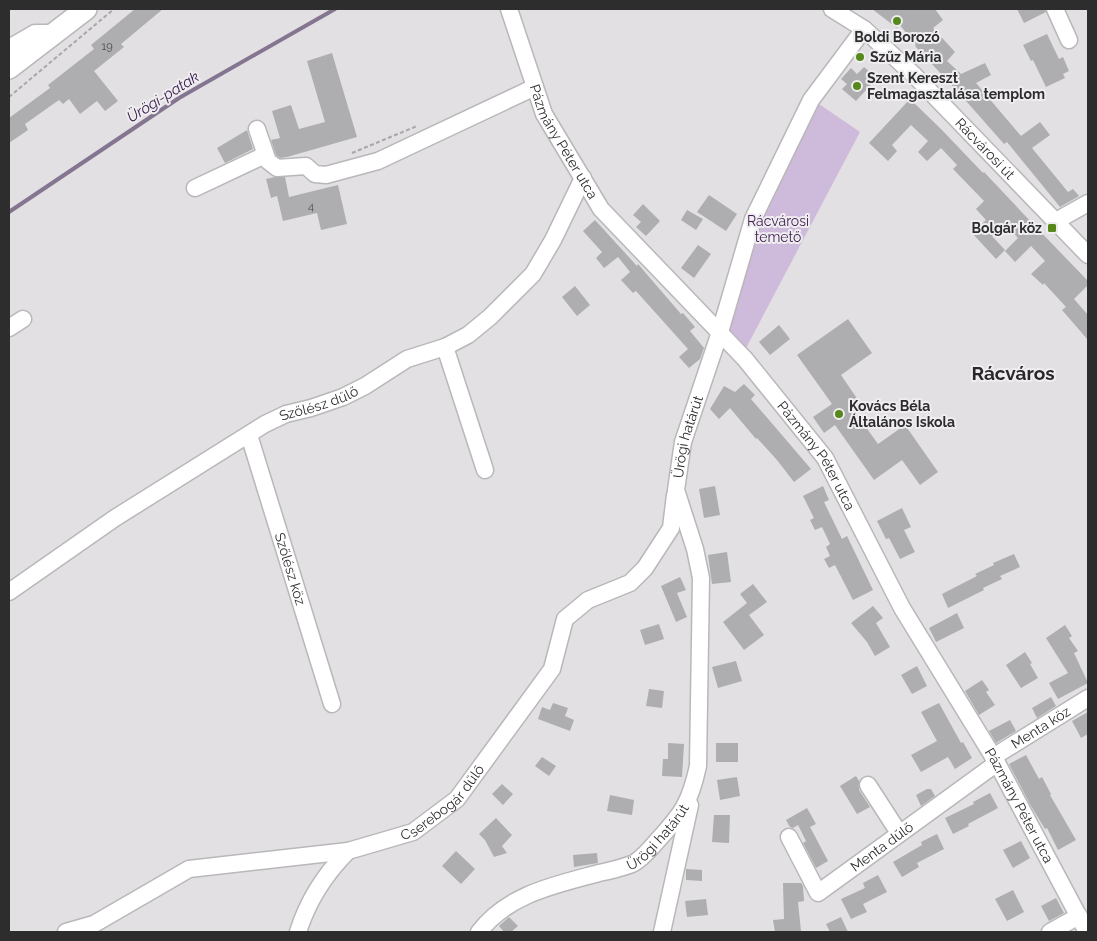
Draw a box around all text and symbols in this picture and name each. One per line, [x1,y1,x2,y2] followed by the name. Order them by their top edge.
[891,15,903,27] marker: Boldi Borozó
[854,29,940,45] place label: Boldi Borozó
[101,40,113,53] house number: 19
[870,49,941,65] place label: Szűz Mária
[854,51,866,63] marker: Szűz Mária
[123,67,203,126] water label: Ürögi-patak
[867,70,1045,102] place label: Szent Kereszt Felmagasztalása templom
[851,80,863,92] marker: Szent Kereszt Felmagasztalása templom
[527,82,601,202] street label: Pázmány Péter utca
[952,115,1018,183] street label: Rácvárosi út
[308,200,314,213] house number: 4
[747,213,809,245] park label: Rácvárosi temető
[971,220,1042,236] place label: Bolgár köz
[1046,222,1058,234] marker: Bolgár köz
[971,362,1055,384] district label: Rácváros
[277,383,361,424] street label: Szőlész dűlő
[668,393,706,479] street label: Ürögi határút
[774,398,858,513] street label: Pázmány Péter utca
[849,398,955,430] place label: Kovács Béla Általános Iskola
[833,408,845,420] marker: Kovács Béla Általános Iskola
[272,531,309,607] street label: Szőlész köz
[1008,703,1073,752] street label: Menta köz
[982,745,1057,866] street label: Pázmány Péter utca
[399,762,487,843] street label: Cserebogár dűlő
[623,801,692,873] street label: Ürögi határút
[847,819,916,875] street label: Menta dűlő

